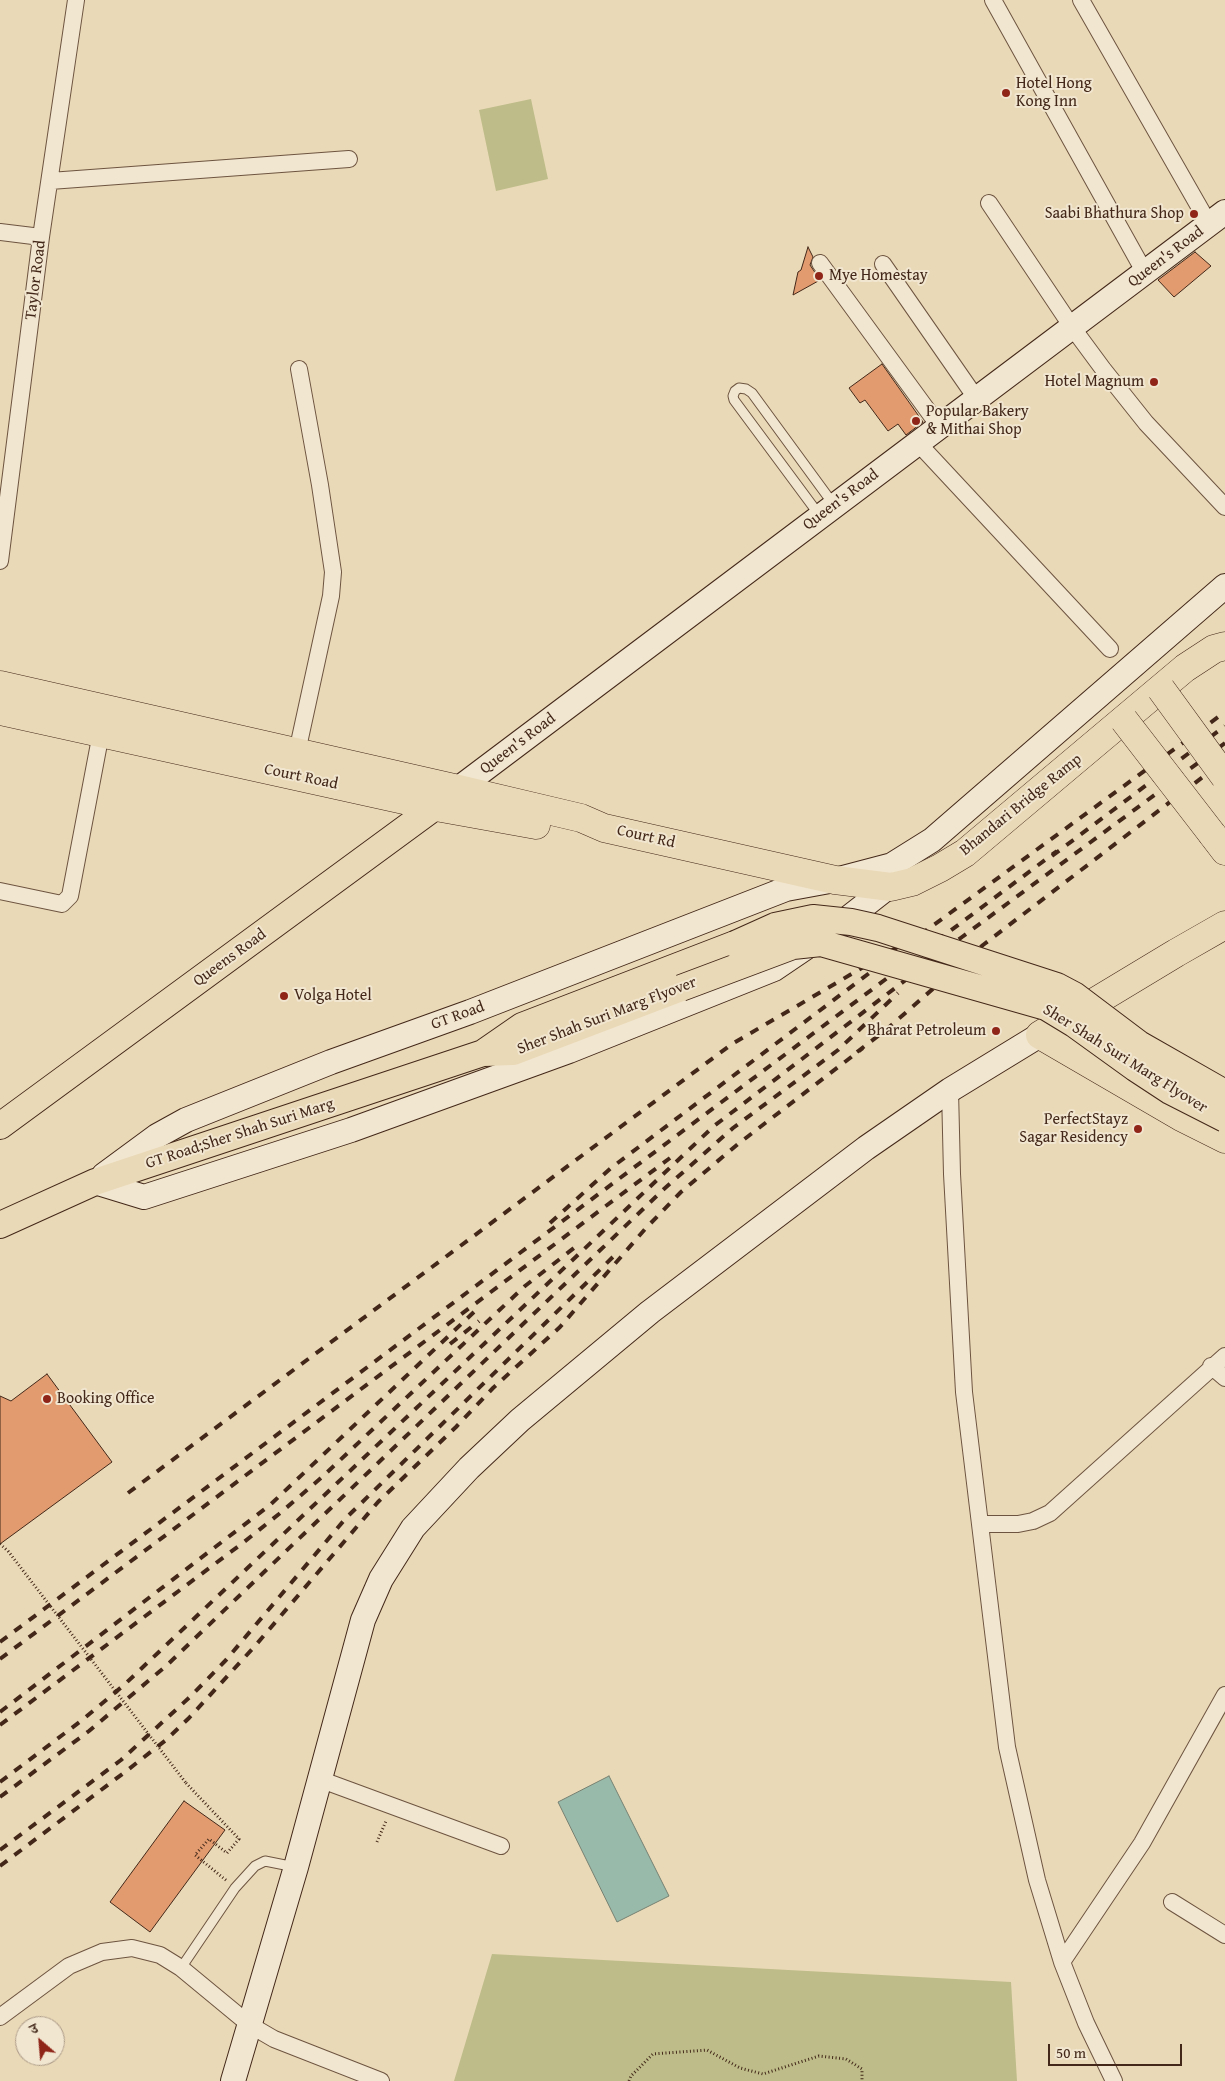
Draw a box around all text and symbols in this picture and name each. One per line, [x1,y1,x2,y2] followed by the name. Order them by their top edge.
[1016,74,1092,112] place label: Hotel Hong Kong Inn
[1000,87,1012,99] marker: Hotel Hong Kong Inn
[1045,204,1184,224] place label: Saabi Bhathura Shop
[1188,208,1200,220] marker: Saabi Bhathura Shop
[1124,222,1208,292] street label: Queen's Road
[22,239,50,321] street label: Taylor Road
[829,266,928,286] place label: Mye Homestay
[813,270,825,282] marker: Mye Homestay
[1045,372,1144,392] place label: Hotel Magnum
[1148,376,1160,388] marker: Hotel Magnum
[926,402,1029,440] place label: Popular Bakery & Mithai Shop
[910,415,922,427] marker: Popular Bakery & Mithai Shop
[799,465,883,535] street label: Queen's Road
[476,709,560,779] street label: Queen's Road
[956,750,1086,860] street label: Bhandari Bridge Ramp
[262,760,340,794] street label: Court Road
[615,821,677,853] street label: Court Rd
[190,925,270,991] street label: Queens Road
[515,973,699,1059] street label: Sher Shah Suri Marg Flyover
[294,986,372,1006] place label: Volga Hotel
[278,990,290,1002] marker: Volga Hotel
[429,998,487,1034] street label: GT Road
[1039,1000,1211,1118] street label: Sher Shah Suri Marg Flyover
[867,1021,986,1041] place label: Bharat Petroleum
[990,1025,1002,1037] marker: Bharat Petroleum
[143,1094,337,1174] street label: GT Road;Sher Shah Suri Marg
[1019,1110,1128,1148] place label: PerfectStayz Sagar Residency
[1132,1123,1144,1135] marker: PerfectStayz Sagar Residency
[57,1389,155,1409] place label: Booking Office
[41,1393,53,1405] marker: Booking Office
[15,2016,65,2066] north arrow
[26,2018,41,2039] text: उ
[1050,2034,1184,2066] scale bar
[1056,2042,1086,2063] text: 50 m

